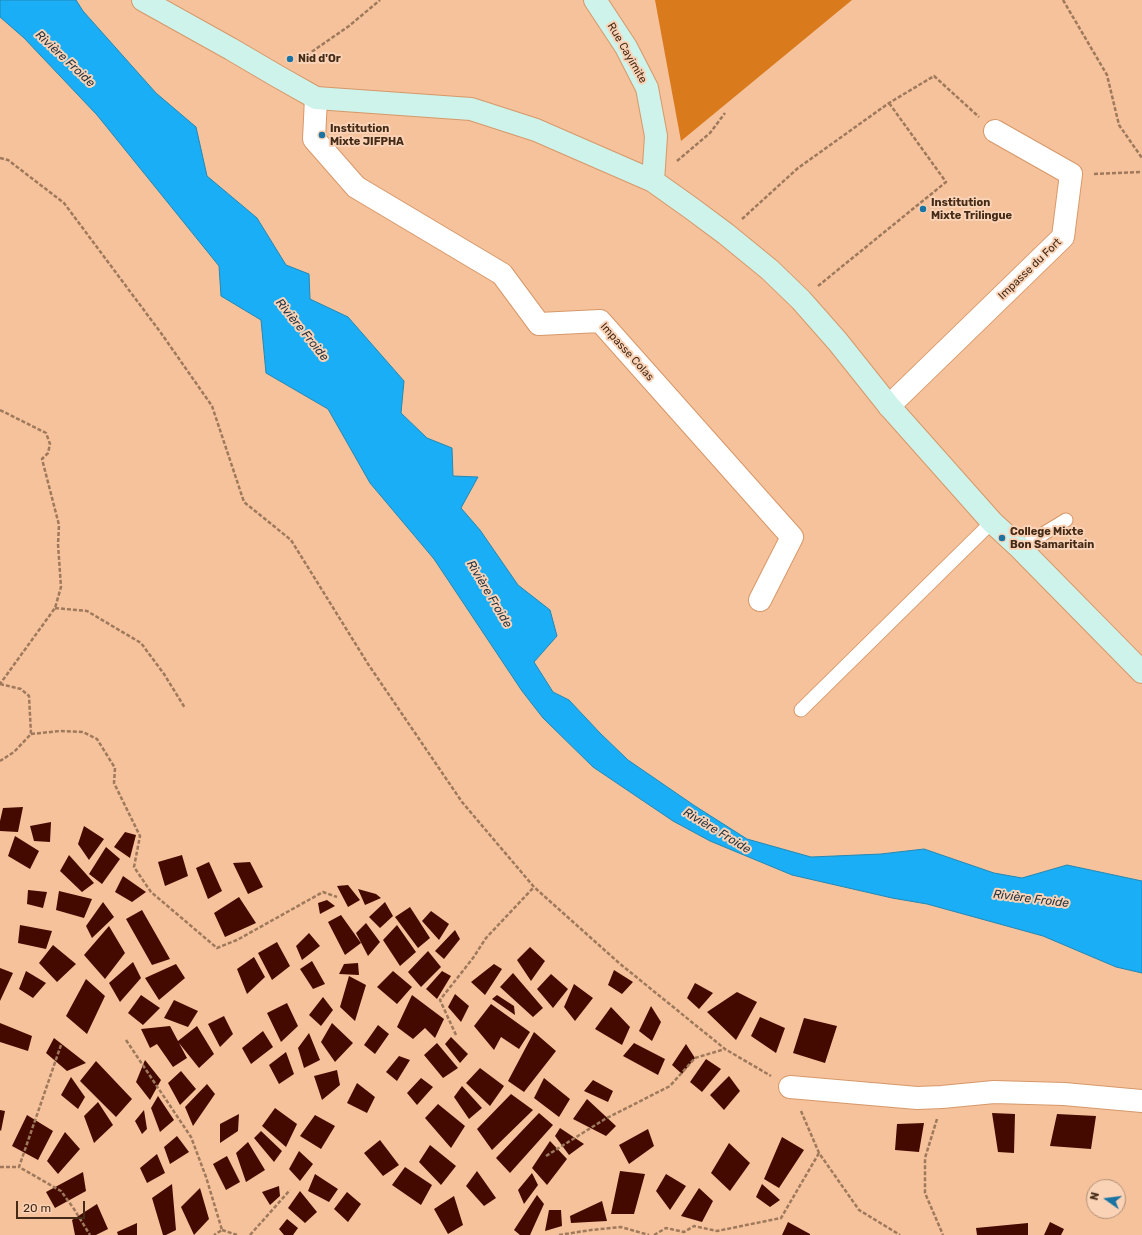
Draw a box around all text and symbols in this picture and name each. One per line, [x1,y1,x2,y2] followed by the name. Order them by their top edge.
[604,20,650,86] street label: Rue Cayimite
[32,28,98,90] water label: Rivière Froide
[298,52,341,66] place label: Nid d'Or
[285,54,295,64] marker: Nid d'Or
[330,122,404,148] place label: Institution Mixte JIFPHA
[317,130,327,140] marker: Institution Mixte JIFPHA
[931,196,1012,222] place label: Institution Mixte Trilingue
[918,204,928,214] marker: Institution Mixte Trilingue
[996,236,1064,302] street label: Impasse du Fort
[272,296,332,364] water label: Rivière Froide
[598,320,656,384] street label: Impasse Colas
[1010,525,1094,551] place label: College Mixte Bon Samaritain
[997,533,1007,543] marker: College Mixte Bon Samaritain
[463,558,515,630] water label: Rivière Froide
[681,805,753,857] water label: Rivière Froide
[992,887,1070,911] water label: Rivière Froide
[1086,1179,1126,1219] north arrow
[1088,1191,1102,1202] text: N
[18,1193,87,1219] scale bar
[23,1201,51,1215] text: 20 m

